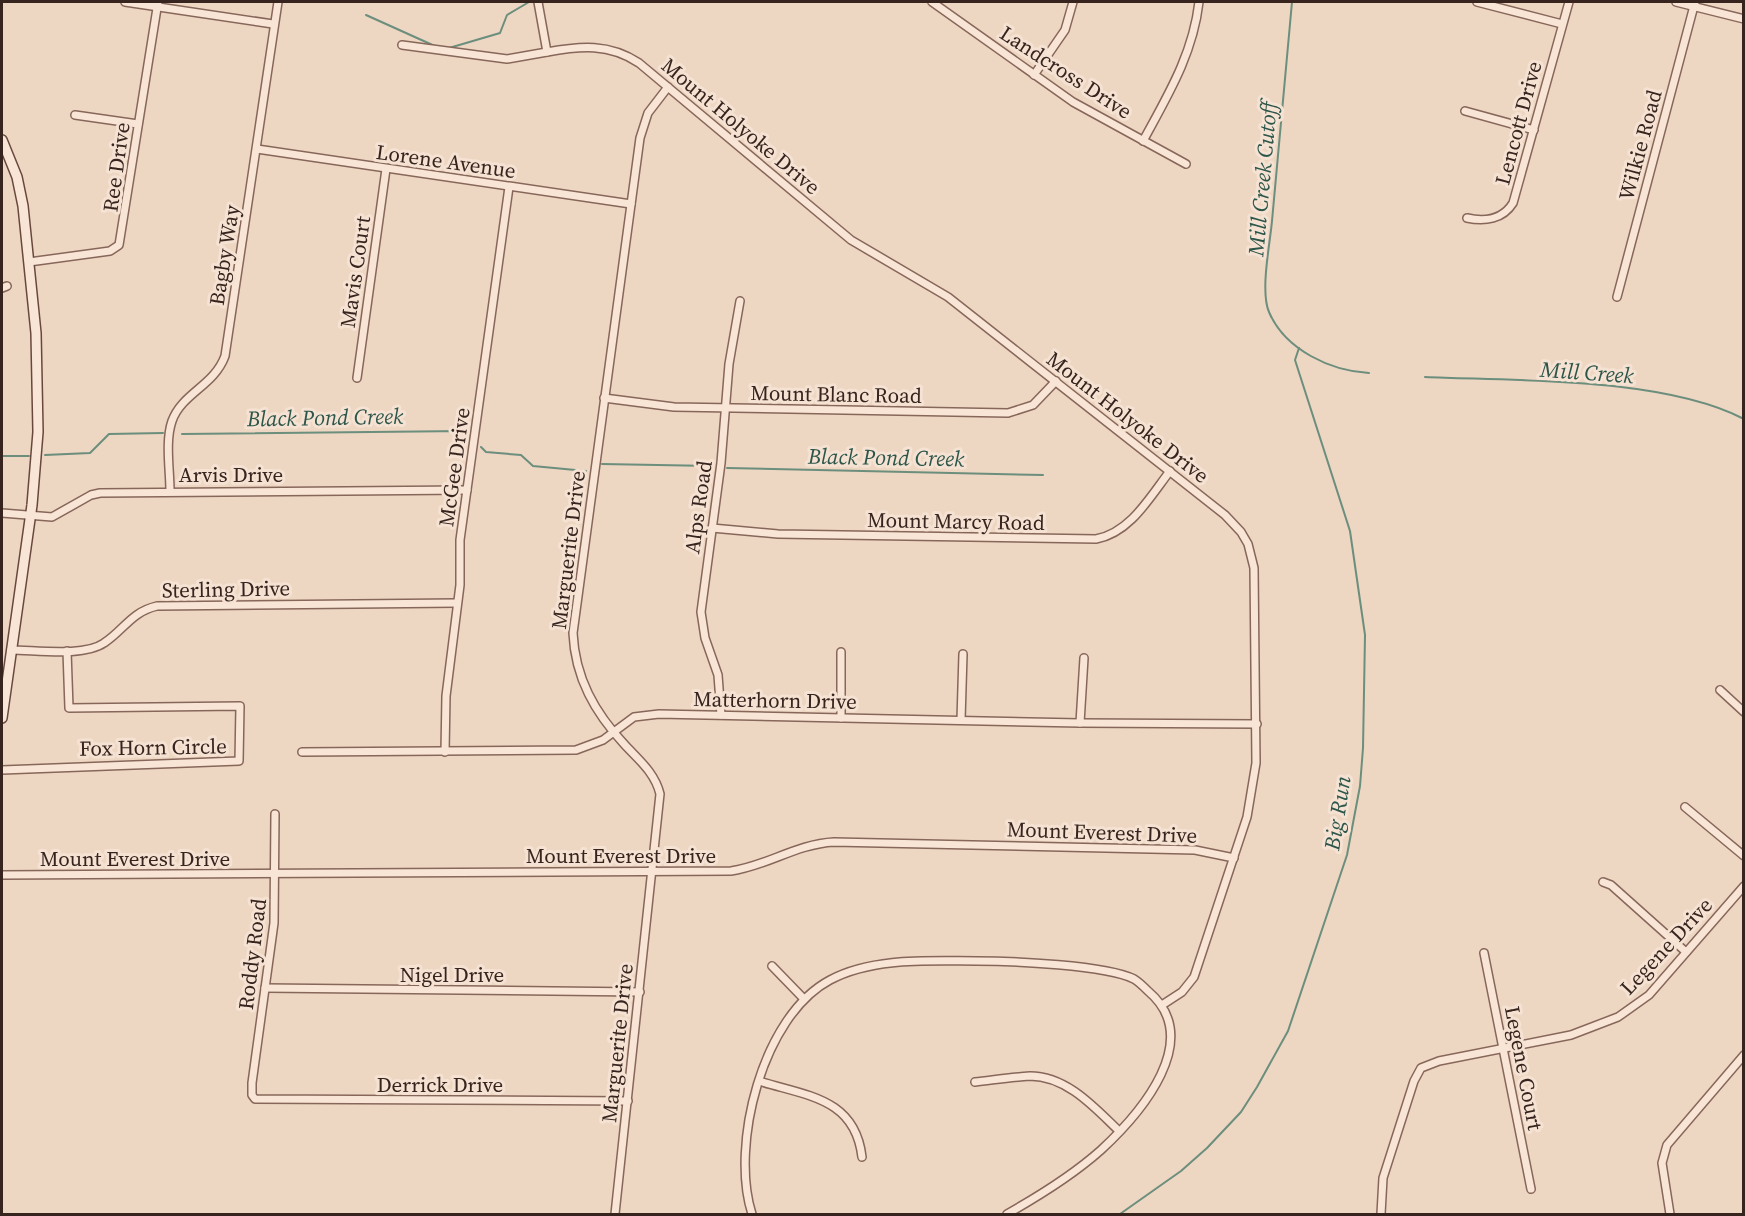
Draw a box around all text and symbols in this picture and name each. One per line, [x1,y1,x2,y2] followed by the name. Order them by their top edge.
[994,18,1138,126] street label: Landcross Drive
[656,51,826,201] street label: Mount Holyoke Drive
[1488,58,1548,188] street label: Lencott Drive
[1611,86,1669,203] street label: Wilkie Road
[1240,96,1284,258] water label: Mill Creek Cutoff
[95,120,137,214] street label: Ree Drive
[374,137,518,185] street label: Lorene Avenue
[202,202,246,307] street label: Bagby Way
[333,214,377,330] street label: Mavis Court
[1041,344,1215,490] street label: Mount Holyoke Drive
[1538,354,1635,390] water label: Mill Creek
[750,378,922,410] street label: Mount Blanc Road
[246,401,404,433] water label: Black Pond Creek
[431,406,477,528] street label: McGee Drive
[807,441,965,473] water label: Black Pond Creek
[677,459,719,555] street label: Alps Road
[179,460,283,489] street label: Arvis Drive
[544,469,592,631] street label: Marguerite Drive
[867,505,1045,537] street label: Mount Marcy Road
[162,573,290,605] street label: Sterling Drive
[693,684,857,716] street label: Matterhorn Drive
[79,731,227,763] street label: Fox Horn Circle
[1316,773,1358,853] water label: Big Run
[1006,814,1198,850] street label: Mount Everest Drive
[526,841,716,870] street label: Mount Everest Drive
[40,844,230,873] street label: Mount Everest Drive
[1613,891,1719,1001] street label: Legene Drive
[231,897,273,1011] street label: Roddy Road
[400,960,504,989] street label: Nigel Drive
[594,962,640,1124] street label: Marguerite Drive
[1498,1003,1550,1133] street label: Legene Court
[377,1070,503,1099] street label: Derrick Drive

